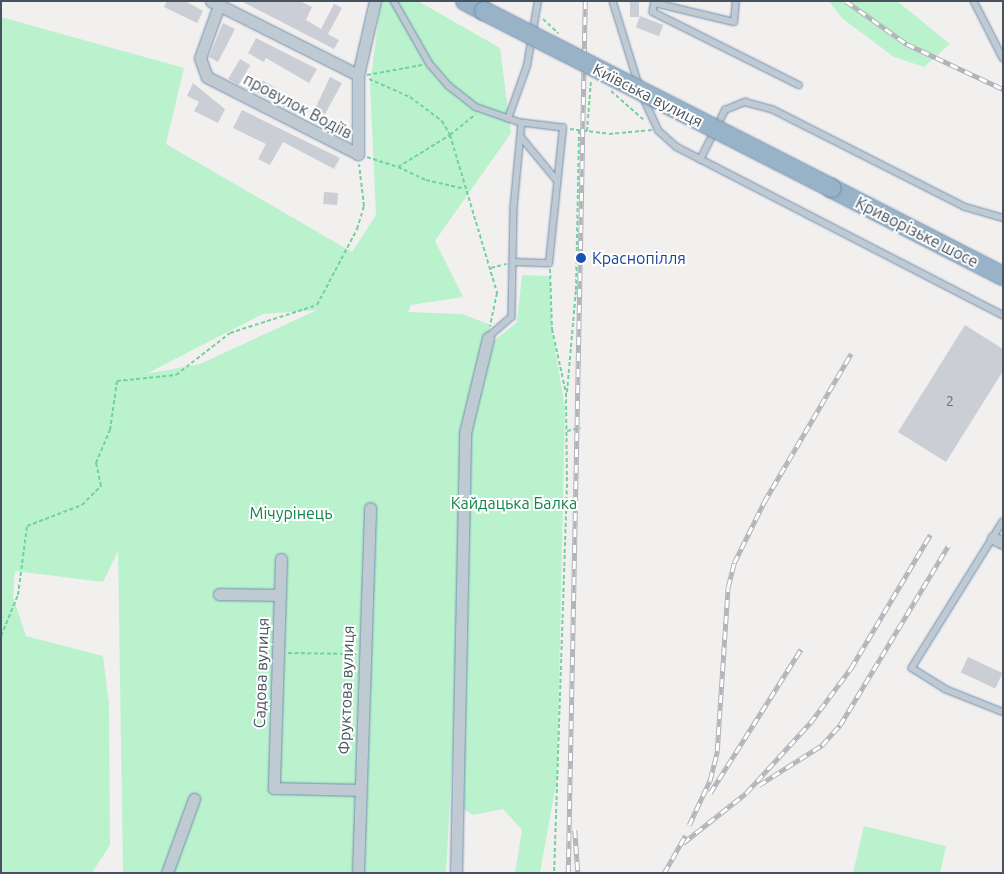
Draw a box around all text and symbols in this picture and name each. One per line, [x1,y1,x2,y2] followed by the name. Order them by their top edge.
[590,59,706,131] street label: Київська вулиця
[240,69,356,143] street label: провулок Водіїв
[852,193,982,271] street label: Криворізьке шосе
[592,248,686,268] place label: Краснопілля
[574,251,588,265] marker: Краснопілля
[946,393,954,409] house number: 2
[451,493,577,513] park label: Кайдацька Балка
[250,503,332,523] park label: Мічурінець
[249,617,273,729] street label: Садова вулиця
[334,625,358,755] street label: Фруктова вулиця

